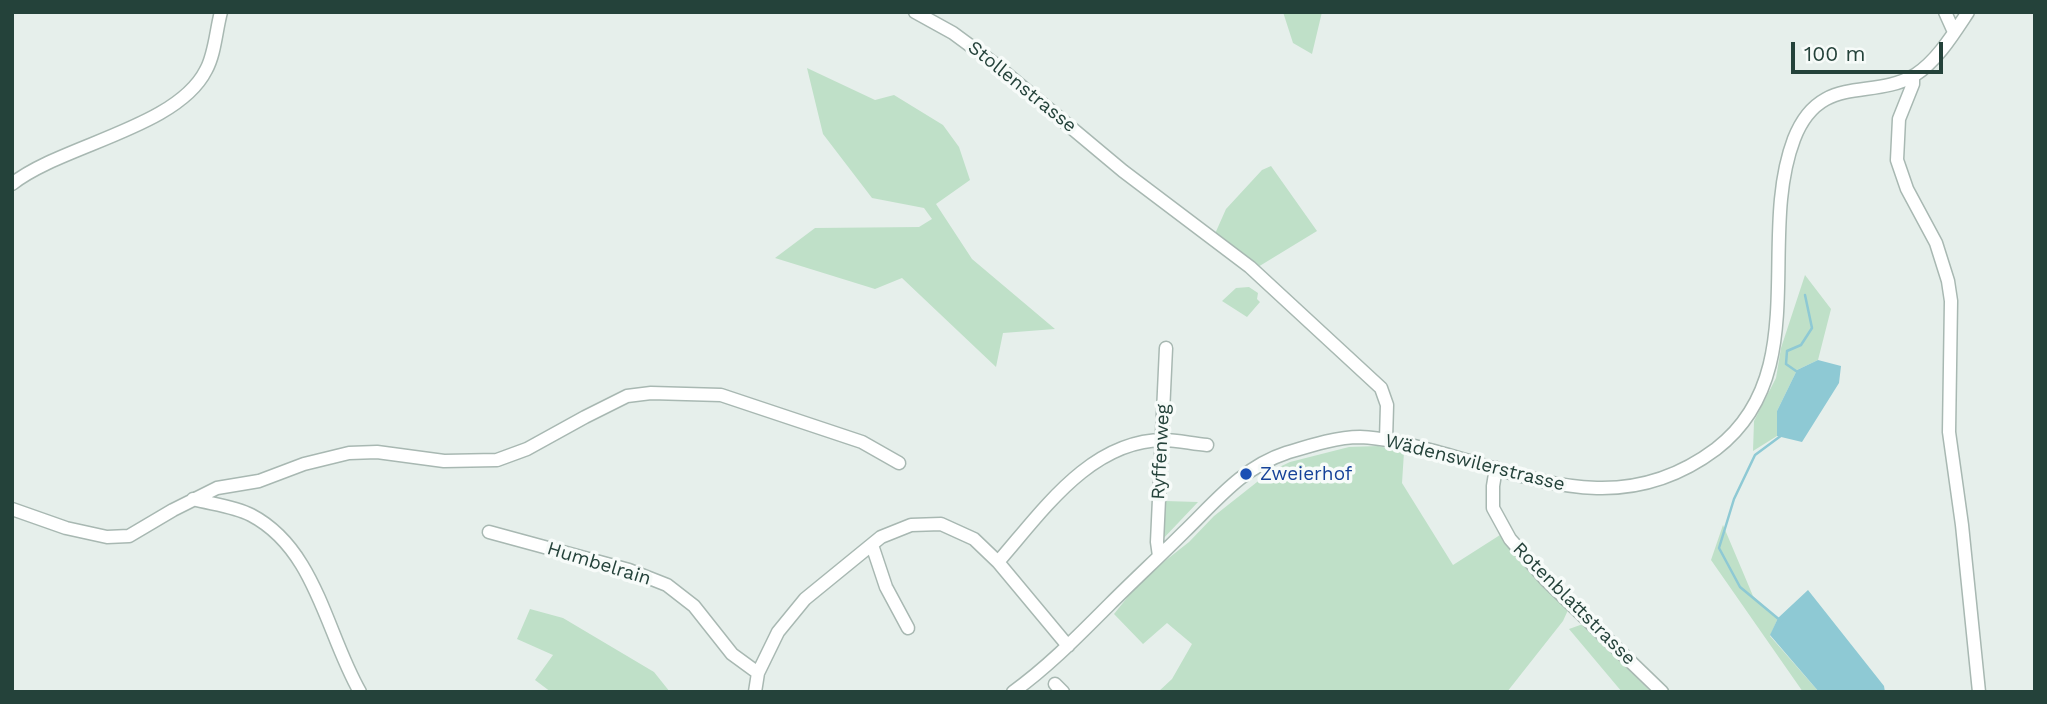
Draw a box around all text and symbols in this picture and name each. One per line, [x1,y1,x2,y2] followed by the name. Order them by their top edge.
[1795,28,1947,72] scale bar
[963,36,1081,138] street label: Stollenstrasse
[1804,41,1866,66] text: 100 m
[1147,404,1175,500] street label: Ryffenweg
[1383,430,1567,496] street label: Wädenswilerstrasse
[1260,463,1352,485] place label: Zweierhof
[1238,466,1254,482] marker: Zweierhof
[544,537,654,591] street label: Humbelrain
[1508,538,1640,670] street label: Rotenblattstrasse

